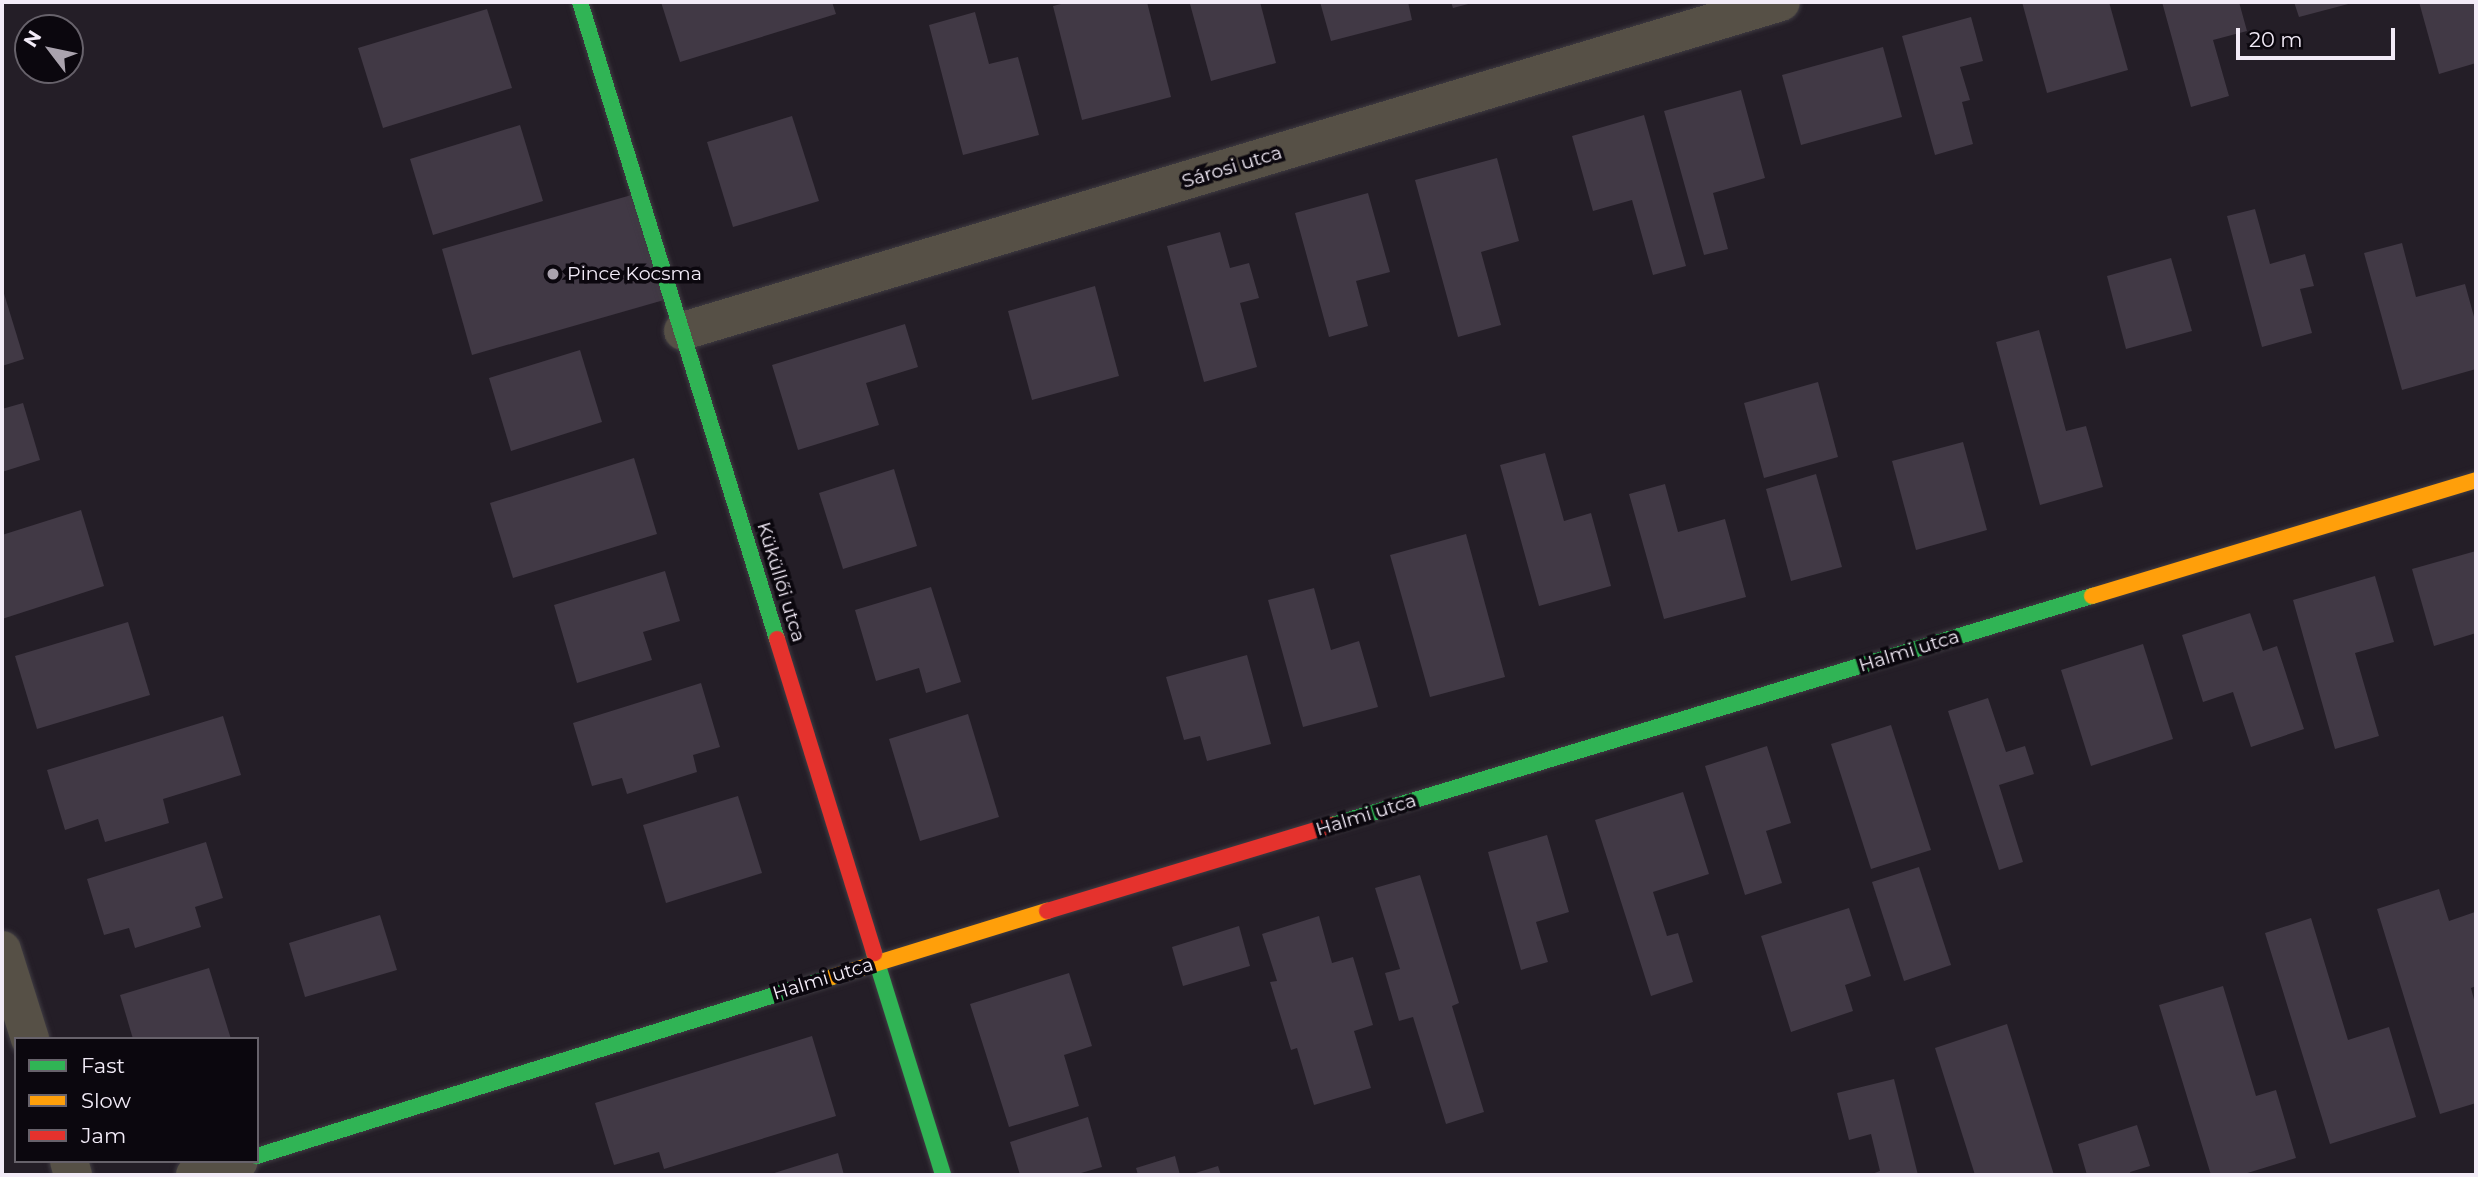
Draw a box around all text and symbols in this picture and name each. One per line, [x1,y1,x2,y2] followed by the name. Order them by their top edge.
[14,14,84,84] north arrow
[2240,14,2399,58] scale bar
[19,26,46,51] text: N
[2249,27,2303,52] text: 20 m
[1179,141,1285,193] street label: Sárosi utca
[567,263,702,285] place label: Pince Kocsma
[545,266,561,282] marker: Pince Kocsma
[752,519,810,645] street label: Küküllői utca
[1856,625,1962,677] street label: Halmi utca
[1313,789,1419,841] street label: Halmi utca
[770,953,876,1005] street label: Halmi utca
[14,1037,259,1163] legend
[81,1053,125,1078] text: Fast
[81,1088,131,1113] text: Slow
[81,1123,126,1148] text: Jam

